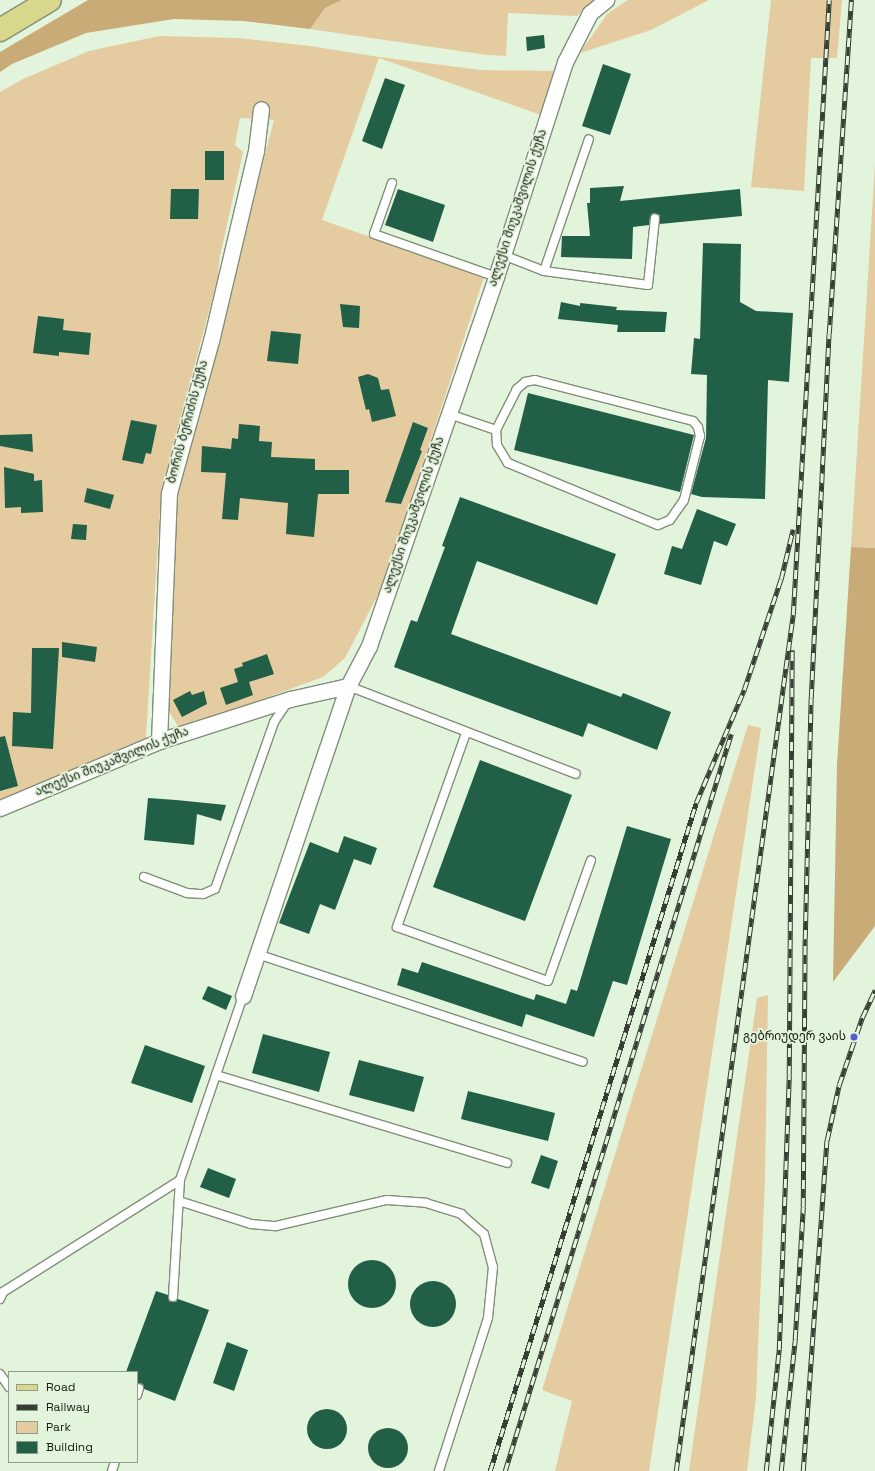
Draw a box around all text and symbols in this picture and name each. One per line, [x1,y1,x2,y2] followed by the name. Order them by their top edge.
[486,127,550,289] street label: ალექსი შიუკაშვილის ქუჩა
[165,359,211,485] street label: ბორის ბერიძის ქუჩა
[380,435,448,595] street label: ალექსი შიუკაშვილის ქუჩა
[33,724,191,800] street label: ალექსი შიუკაშვილის ქუჩა
[743,1030,846,1044] place label: გებრიუდერ ვაის
[849,1032,859,1042] marker: გებრიუდერ ვაის
[8,1371,138,1463] legend
[46,1379,75,1395] text: Road
[46,1399,90,1415] text: Railway
[46,1419,71,1435] text: Park
[46,1439,93,1455] text: Building

